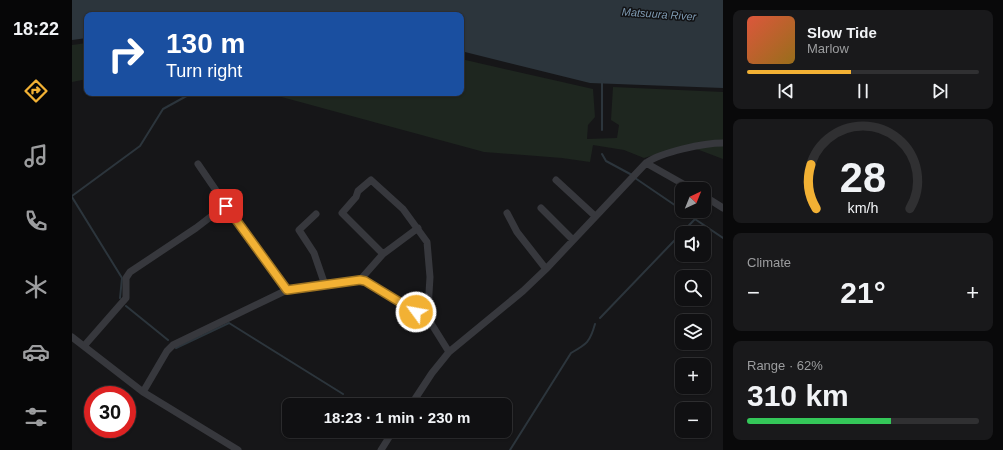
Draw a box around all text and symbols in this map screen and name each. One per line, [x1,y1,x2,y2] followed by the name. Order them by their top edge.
[621,5,698,23] water label: Matsuura River
[13,19,59,39] text: 18:22
[807,24,877,41] text: Slow Tide
[100,28,152,80] icon: right
[166,28,245,59] text: 130 m
[807,41,849,56] text: Marlow
[166,61,242,81] text: Turn right
[22,77,50,105] icon: directions
[775,80,797,102] icon: previous
[852,80,874,102] icon: pause
[929,80,951,102] icon: next
[22,142,50,170] icon: music
[840,153,886,200] text: 28
[675,182,711,218] north arrow
[675,182,711,438] map controls
[209,189,243,223] pin
[215,195,237,217] icon: arrive
[848,199,879,215] text: km/h
[22,207,50,235] icon: phone
[675,226,711,262] button: sound
[747,255,791,270] text: Climate
[675,270,711,306] button: search
[22,273,50,301] icon: climate
[840,276,886,309] text: 21°
[747,280,760,305] text: −
[966,280,979,305] text: +
[395,291,437,333] position arrow
[675,314,711,350] button: layers
[22,338,50,366] icon: car
[675,358,711,394] button: +
[747,358,823,373] text: Range · 62%
[747,379,849,412] text: 310 km
[84,386,136,438] speed limit sign: 30
[675,402,711,438] button: −
[22,403,50,431] icon: filters
[324,409,470,426] text: 18:23 · 1 min · 230 m

